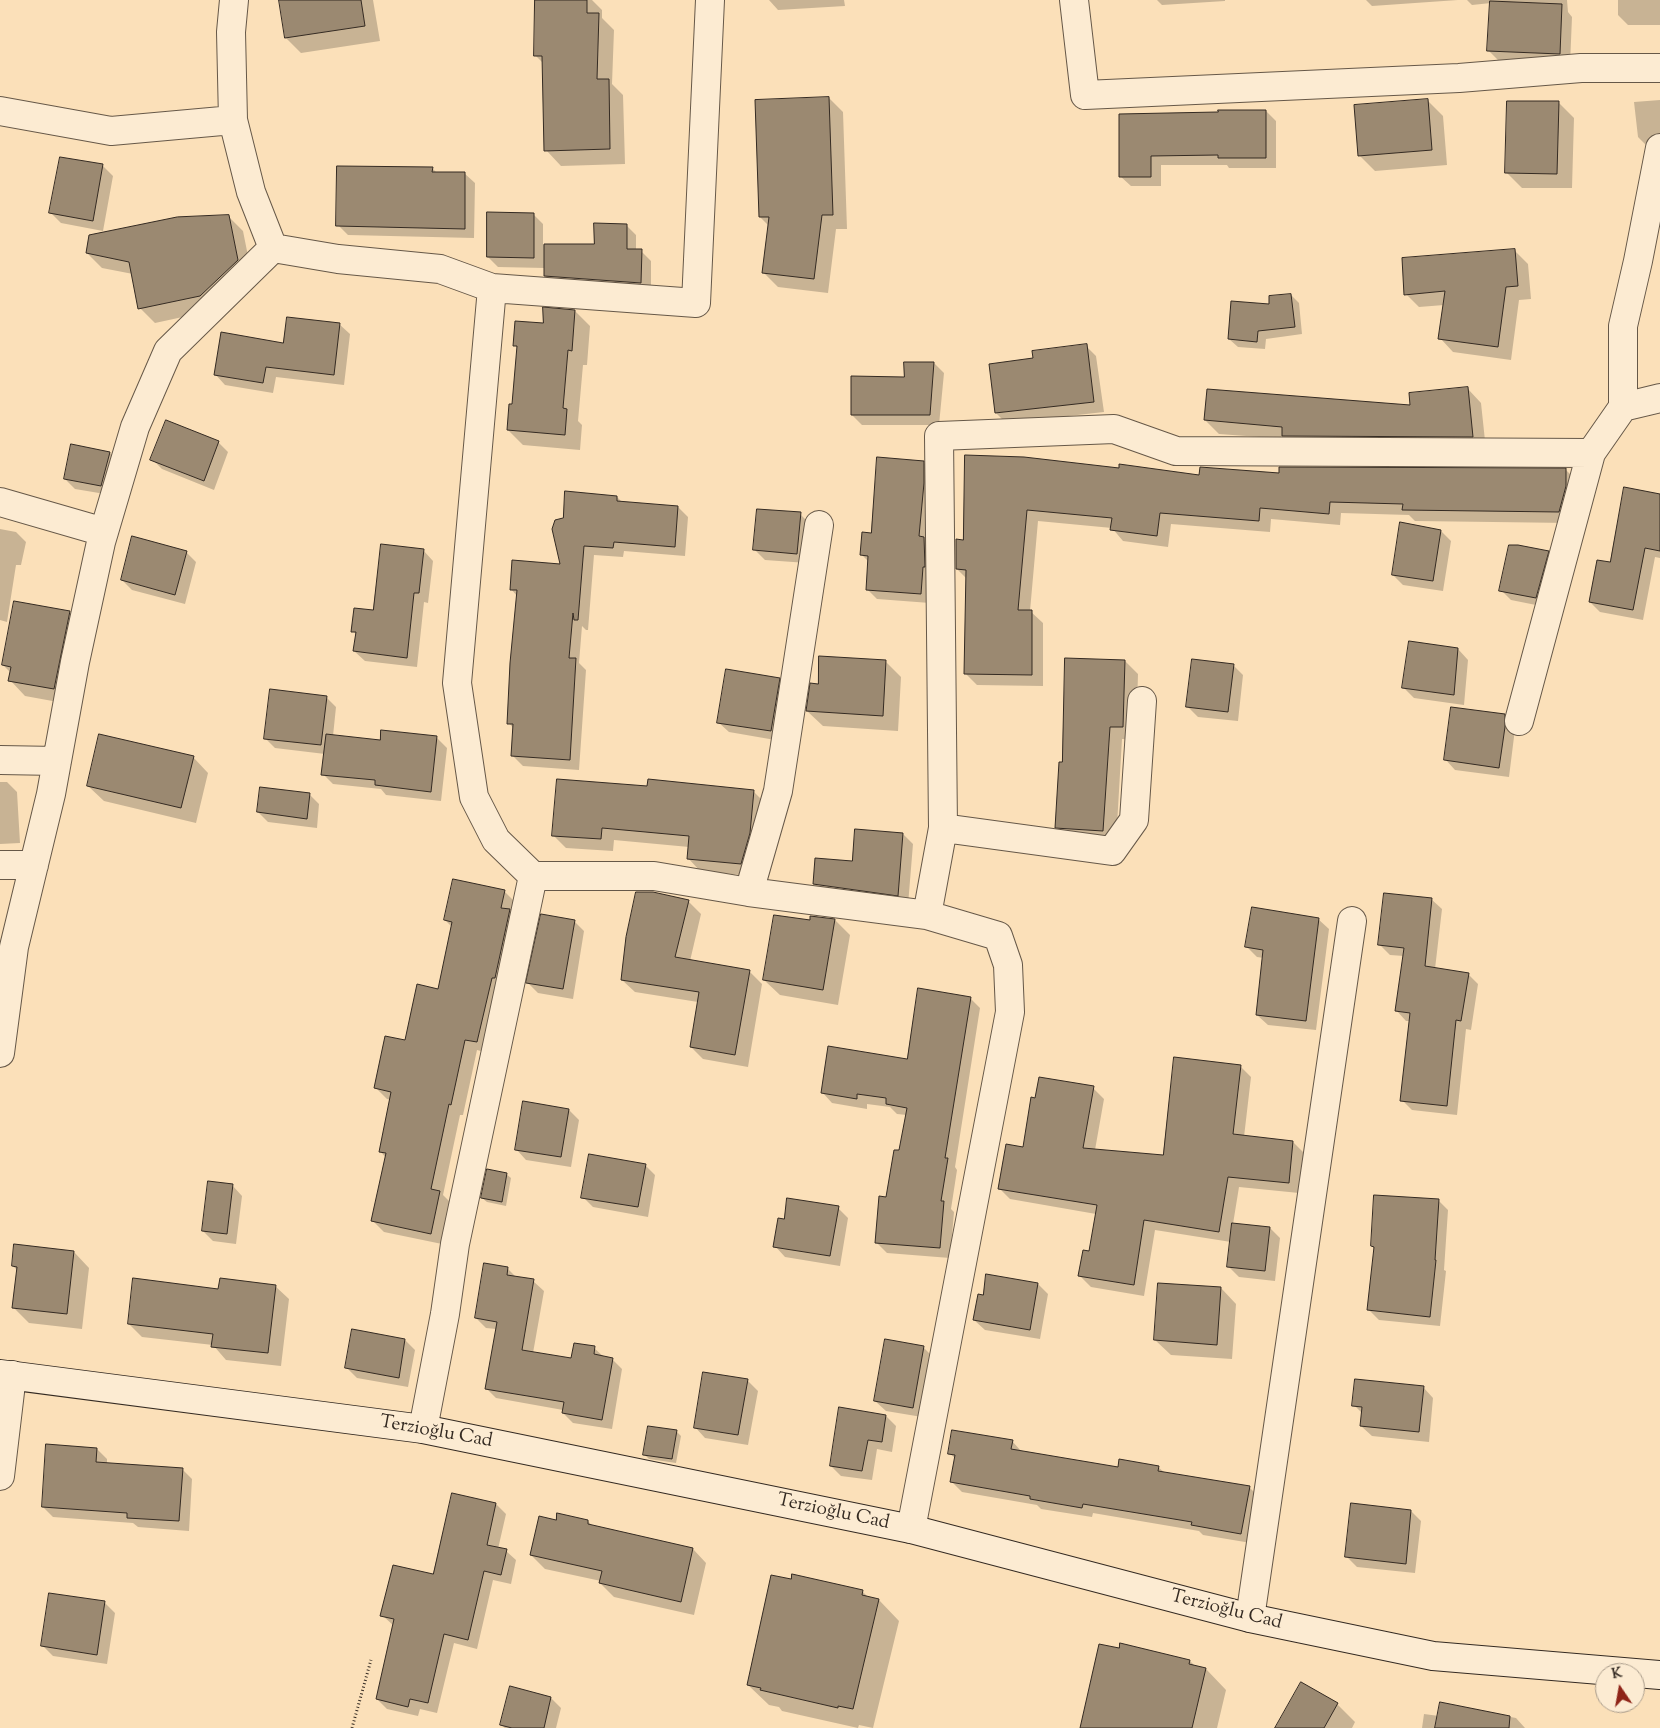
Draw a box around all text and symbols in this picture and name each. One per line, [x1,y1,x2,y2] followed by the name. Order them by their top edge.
[378,1412,494,1454] street label: Terzioğlu Cad
[775,1490,891,1536] street label: Terzioğlu Cad
[1168,1586,1284,1636] street label: Terzioğlu Cad
[1595,1663,1645,1713] north arrow
[1610,1663,1624,1685] text: K

